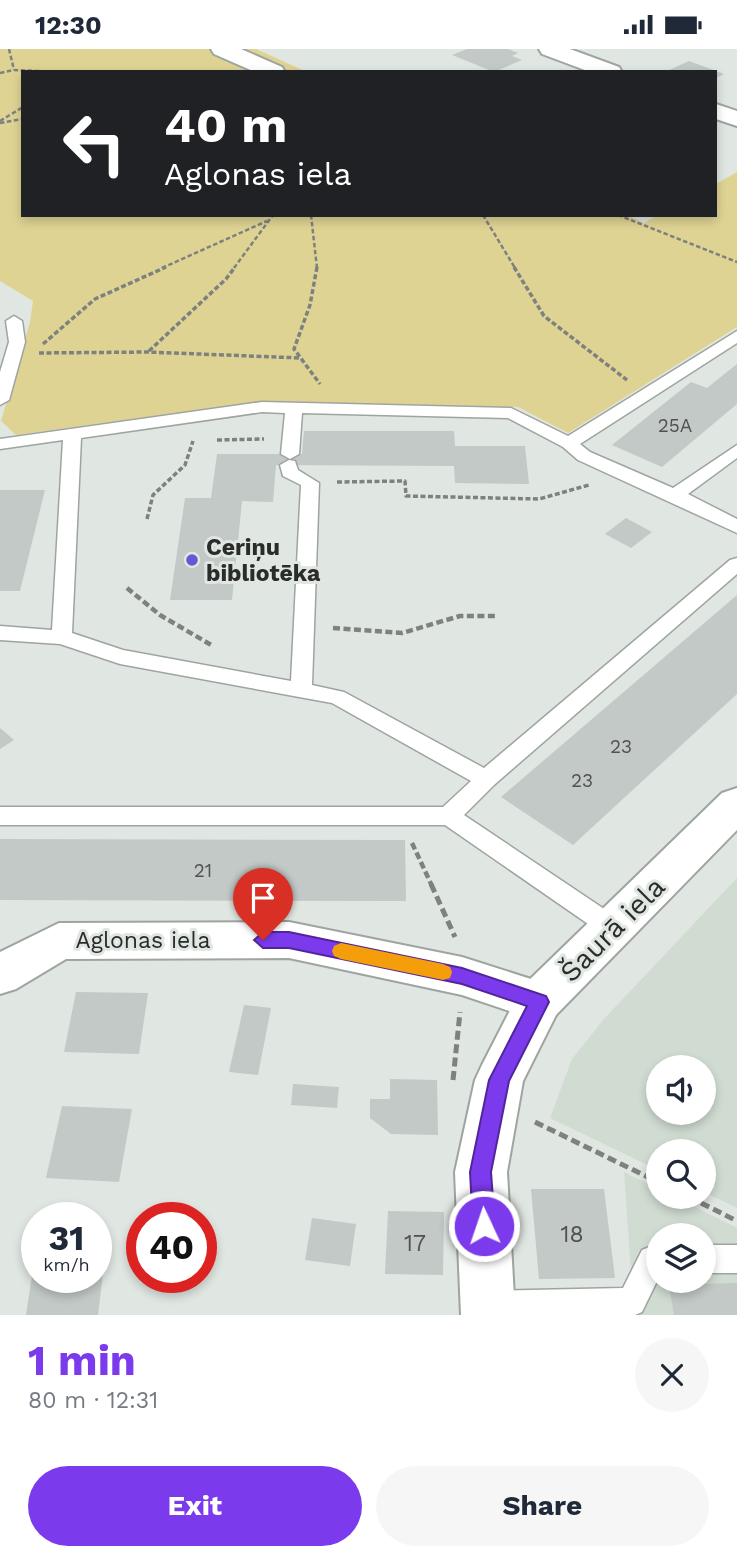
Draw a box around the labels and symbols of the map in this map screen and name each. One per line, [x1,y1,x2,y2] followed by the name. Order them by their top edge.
[658,414,693,437] house number: 25A
[206,534,321,587] place label: Ceriņu bibliotēka
[184,552,200,568] marker: Ceriņu bibliotēka
[610,735,632,758] house number: 23
[571,769,593,792] house number: 23
[194,859,212,882] house number: 21
[233,868,293,940] pin
[553,870,672,989] street label: Šaurā iela
[76,927,210,954] street label: Aglonas iela
[447,1189,521,1263] position arrow
[126,1202,217,1293] speed limit sign: 40
[560,1221,584,1248] house number: 18
[404,1230,426,1257] house number: 17

